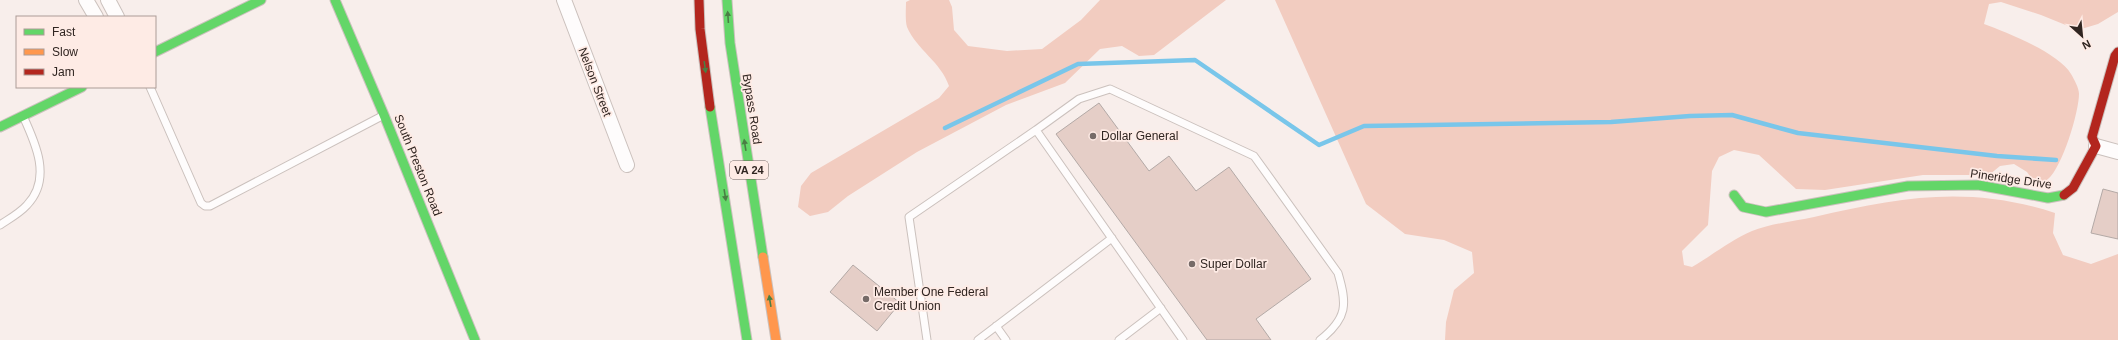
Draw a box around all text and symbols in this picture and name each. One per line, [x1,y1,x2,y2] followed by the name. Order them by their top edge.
[724,11,731,23] one-way arrow
[16,16,156,88] legend
[2062,16,2102,56] north arrow
[52,25,76,39] text: Fast
[2080,38,2093,52] text: N
[52,45,78,59] text: Slow
[575,46,615,119] street label: Nelson Street
[702,61,708,73] one-way arrow
[52,65,75,79] text: Jam
[740,73,764,145] street label: Bypass Road
[391,112,445,218] street label: South Preston Road
[1101,129,1178,143] place label: Dollar General
[1088,131,1098,141] marker: Dollar General
[742,139,748,151] one-way arrow
[730,161,768,179] road number: VA 24
[1969,166,2053,192] street label: Pineridge Drive
[722,189,728,201] one-way arrow
[1200,257,1267,271] place label: Super Dollar
[1187,259,1197,269] marker: Super Dollar
[874,285,988,313] place label: Member One Federal Credit Union
[861,294,871,304] marker: Member One Federal Credit Union
[767,295,773,308] one-way arrow

